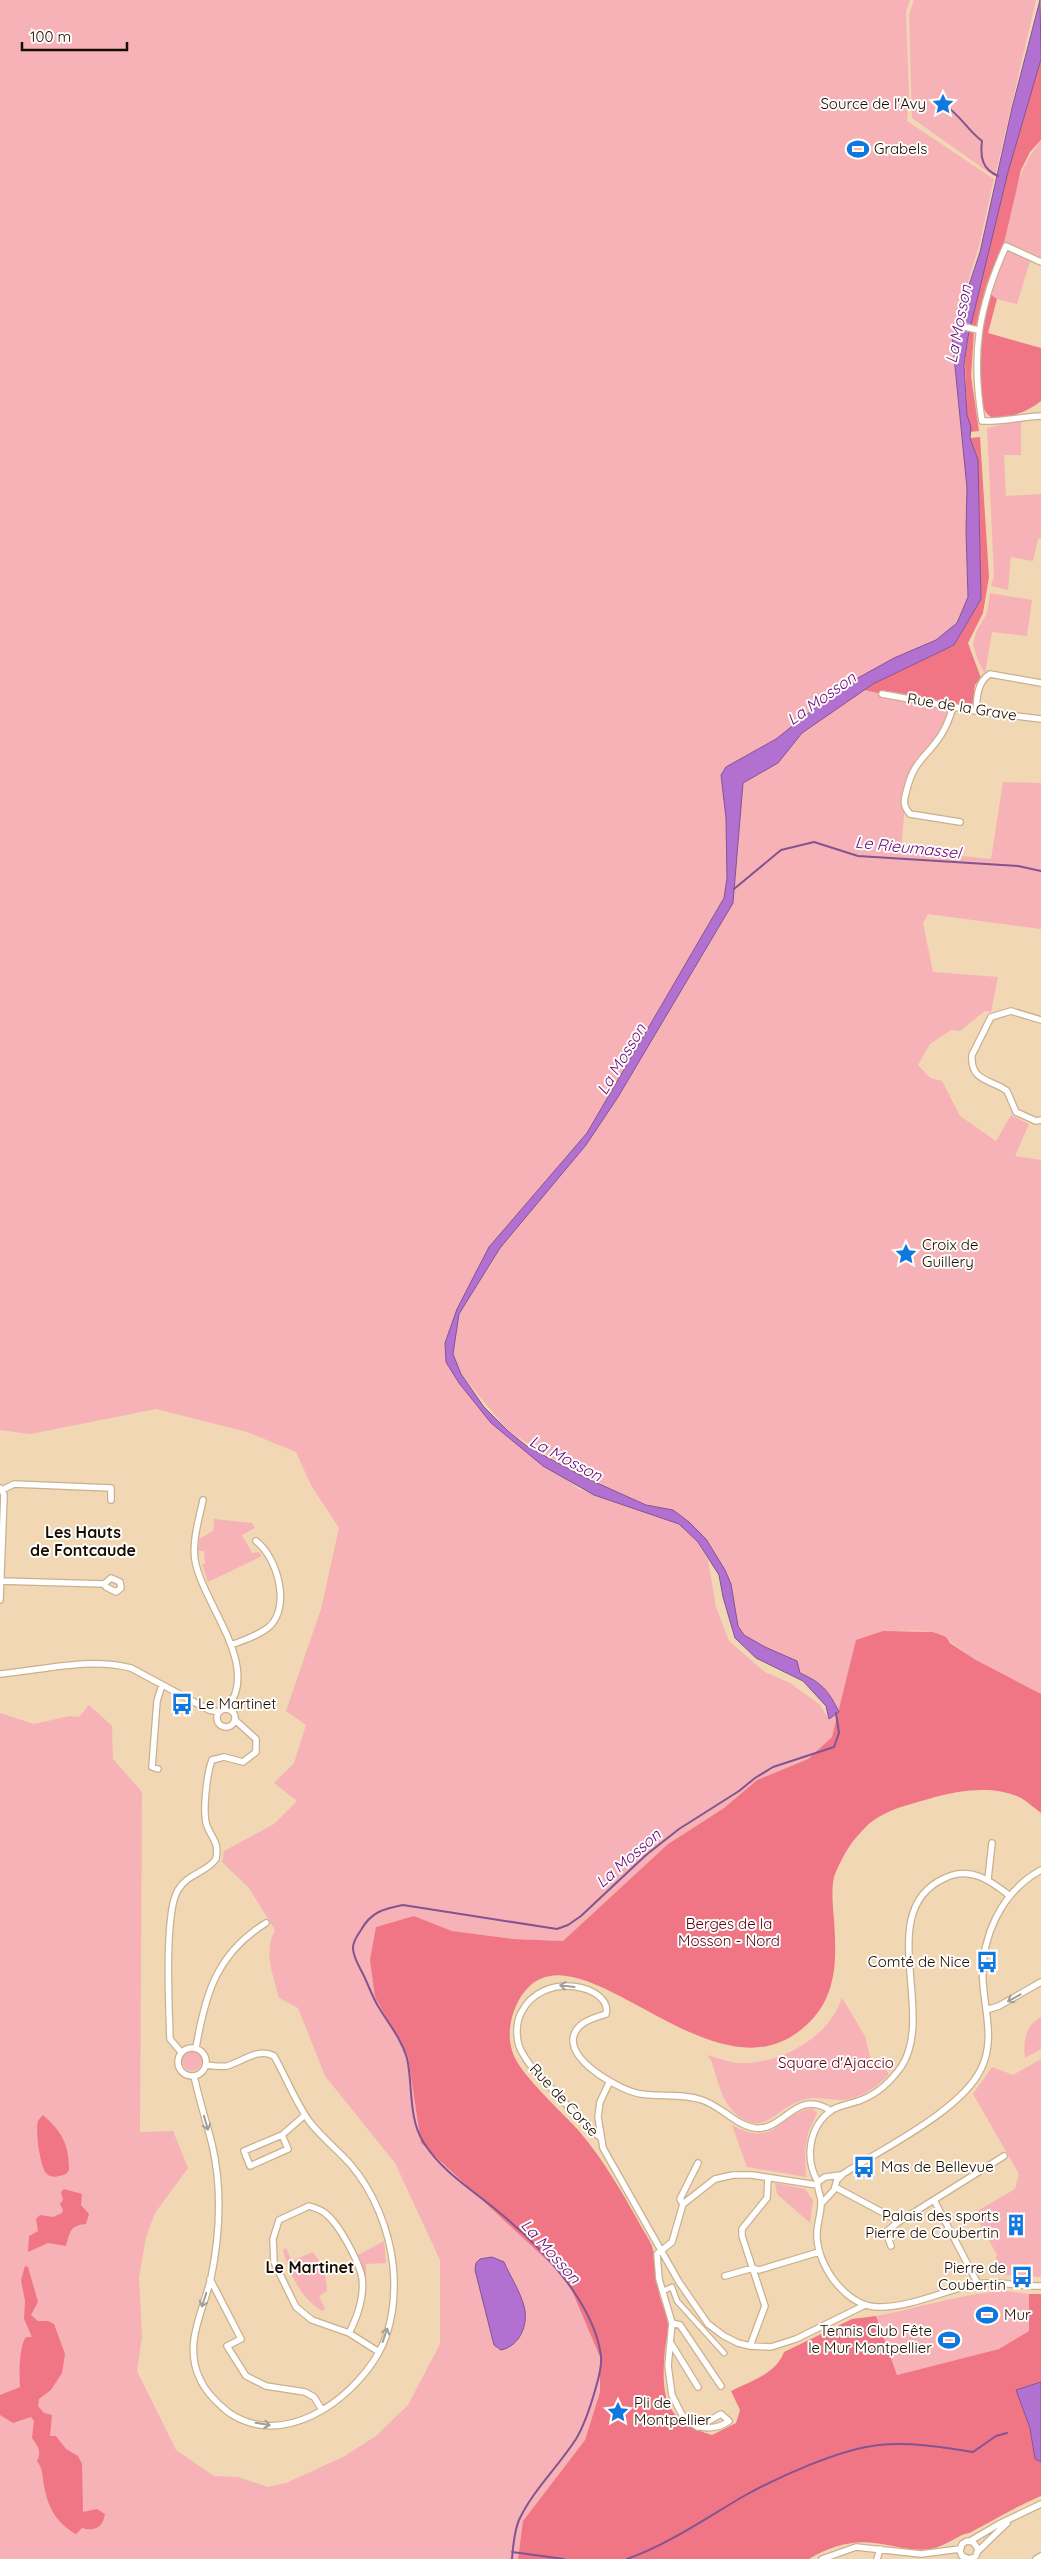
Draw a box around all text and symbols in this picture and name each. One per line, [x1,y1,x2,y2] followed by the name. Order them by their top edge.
[22,20,128,52] scale bar
[30,27,71,46] text: 100 m
[930,91,956,117] place icon: Source de l'Avy
[820,94,926,113] place label: Source de l'Avy
[845,136,871,162] sports icon: Grabels
[874,139,927,158] place label: Grabels
[941,282,976,365] water label: La Mosson
[783,667,860,729] water label: La Mosson
[906,688,1018,725] street label: Rue de la Grave
[854,832,964,863] water label: Le Rieumassel
[592,1019,650,1098] water label: La Mosson
[922,1235,978,1271] place label: Croix de Guillery
[893,1241,919,1267] place icon: Croix de Guillery
[526,1431,606,1486] water label: La Mosson
[30,1522,136,1560] district label: Les Hauts de Fontcaude
[169,1691,195,1717] bus stop icon: Le Martinet
[198,1694,276,1713] place label: Le Martinet
[591,1824,665,1892] water label: La Mosson
[678,1914,780,1950] park label: Berges de la Mosson - Nord
[974,1949,1000,1975] bus stop icon: Comté de Nice
[868,1952,970,1971] place label: Comté de Nice
[559,1981,575,1991] one-way arrow
[1008,1993,1022,2003] one-way arrow
[778,2053,894,2072] park label: Square d'Ajaccio
[526,2059,603,2140] street label: Rue de Corse
[202,2115,212,2131] one-way arrow
[851,2154,877,2180] bus stop icon: Mas de Bellevue
[881,2157,994,2176] place label: Mas de Bellevue
[865,2206,999,2242] place label: Palais des sports Pierre de Coubertin
[1003,2212,1029,2238] building icon: Palais des sports Pierre de Coubertin
[517,2215,585,2288] water label: La Mosson
[266,2257,354,2277] district label: Le Martinet
[938,2258,1006,2294] place label: Pierre de Coubertin
[1009,2264,1035,2290] bus stop icon: Pierre de Coubertin
[199,2292,208,2308] one-way arrow
[974,2302,1000,2328] sports icon: Mur
[1004,2305,1031,2324] place label: Mur
[808,2321,932,2357] place label: Tennis Club Fête le Mur Montpellier
[936,2327,962,2353] sports icon: Tennis Club Fête le Mur Montpellier
[381,2328,390,2344] one-way arrow
[634,2393,711,2429] place label: Pli de Montpellier
[605,2399,631,2425] place icon: Pli de Montpellier
[254,2419,270,2429] one-way arrow

